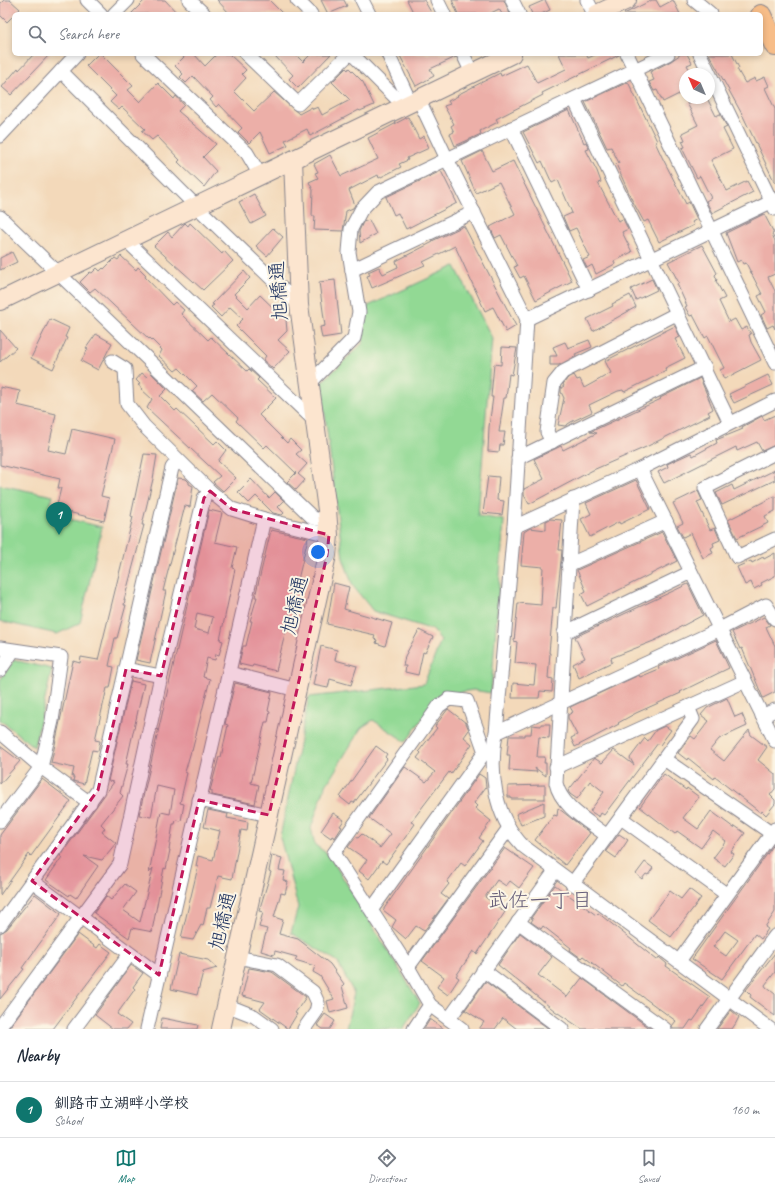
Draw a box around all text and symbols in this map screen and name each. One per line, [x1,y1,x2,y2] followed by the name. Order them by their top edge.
[12,12,763,56] search box
[26,23,48,45] icon: search
[58,25,119,44] text: Search here
[679,68,715,104] north arrow
[264,260,293,322] street label: 旭橋通
[46,502,72,535] pin: 1
[308,542,328,562] your location
[276,573,313,637] street label: 旭橋通
[488,887,593,913] district label: 武佐一丁目
[204,889,241,953] street label: 旭橋通
[16,1045,59,1066] text: Nearby
[54,1094,189,1113] text: 釧路市立湖畔小学校
[26,1102,32,1118] text: 1
[731,1102,759,1118] text: 160 m
[54,1113,82,1129] text: School
[115,1147,137,1185] tab: Map
[368,1147,407,1185] tab: Directions
[638,1147,660,1185] tab: Saved

